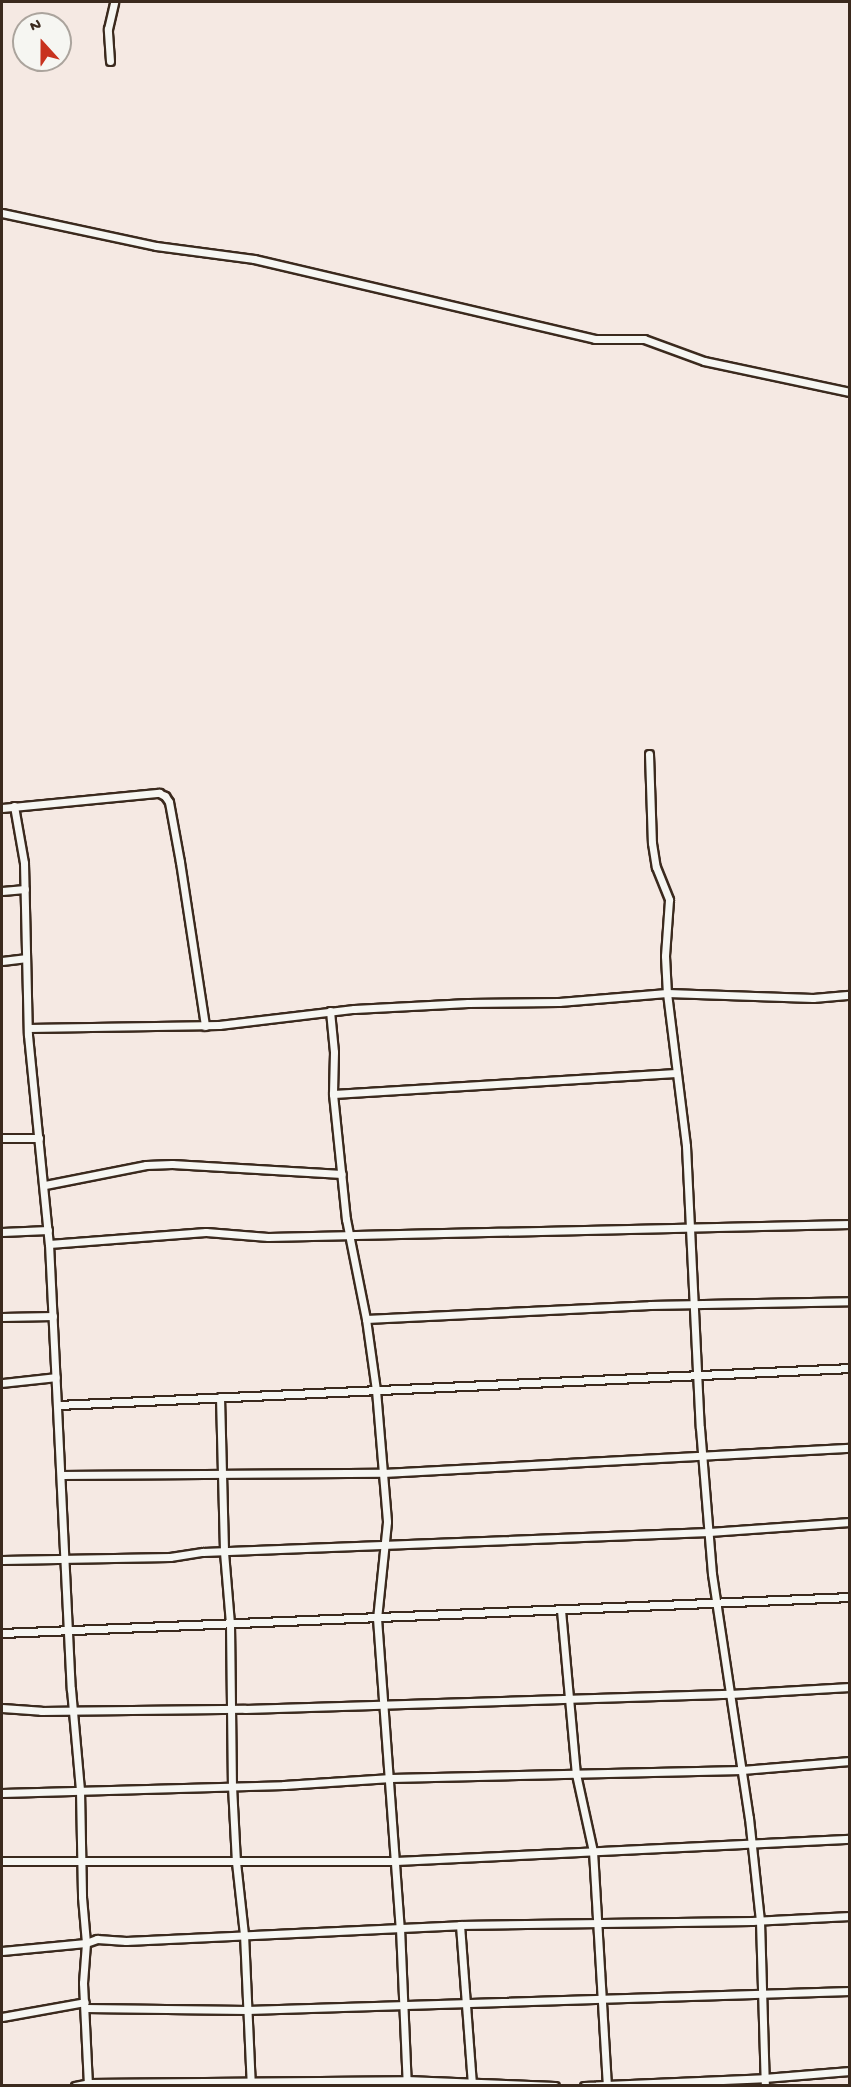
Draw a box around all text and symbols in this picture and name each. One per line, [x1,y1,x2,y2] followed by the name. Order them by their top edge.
[12,12,72,72] north arrow
[28,16,44,37] text: N

